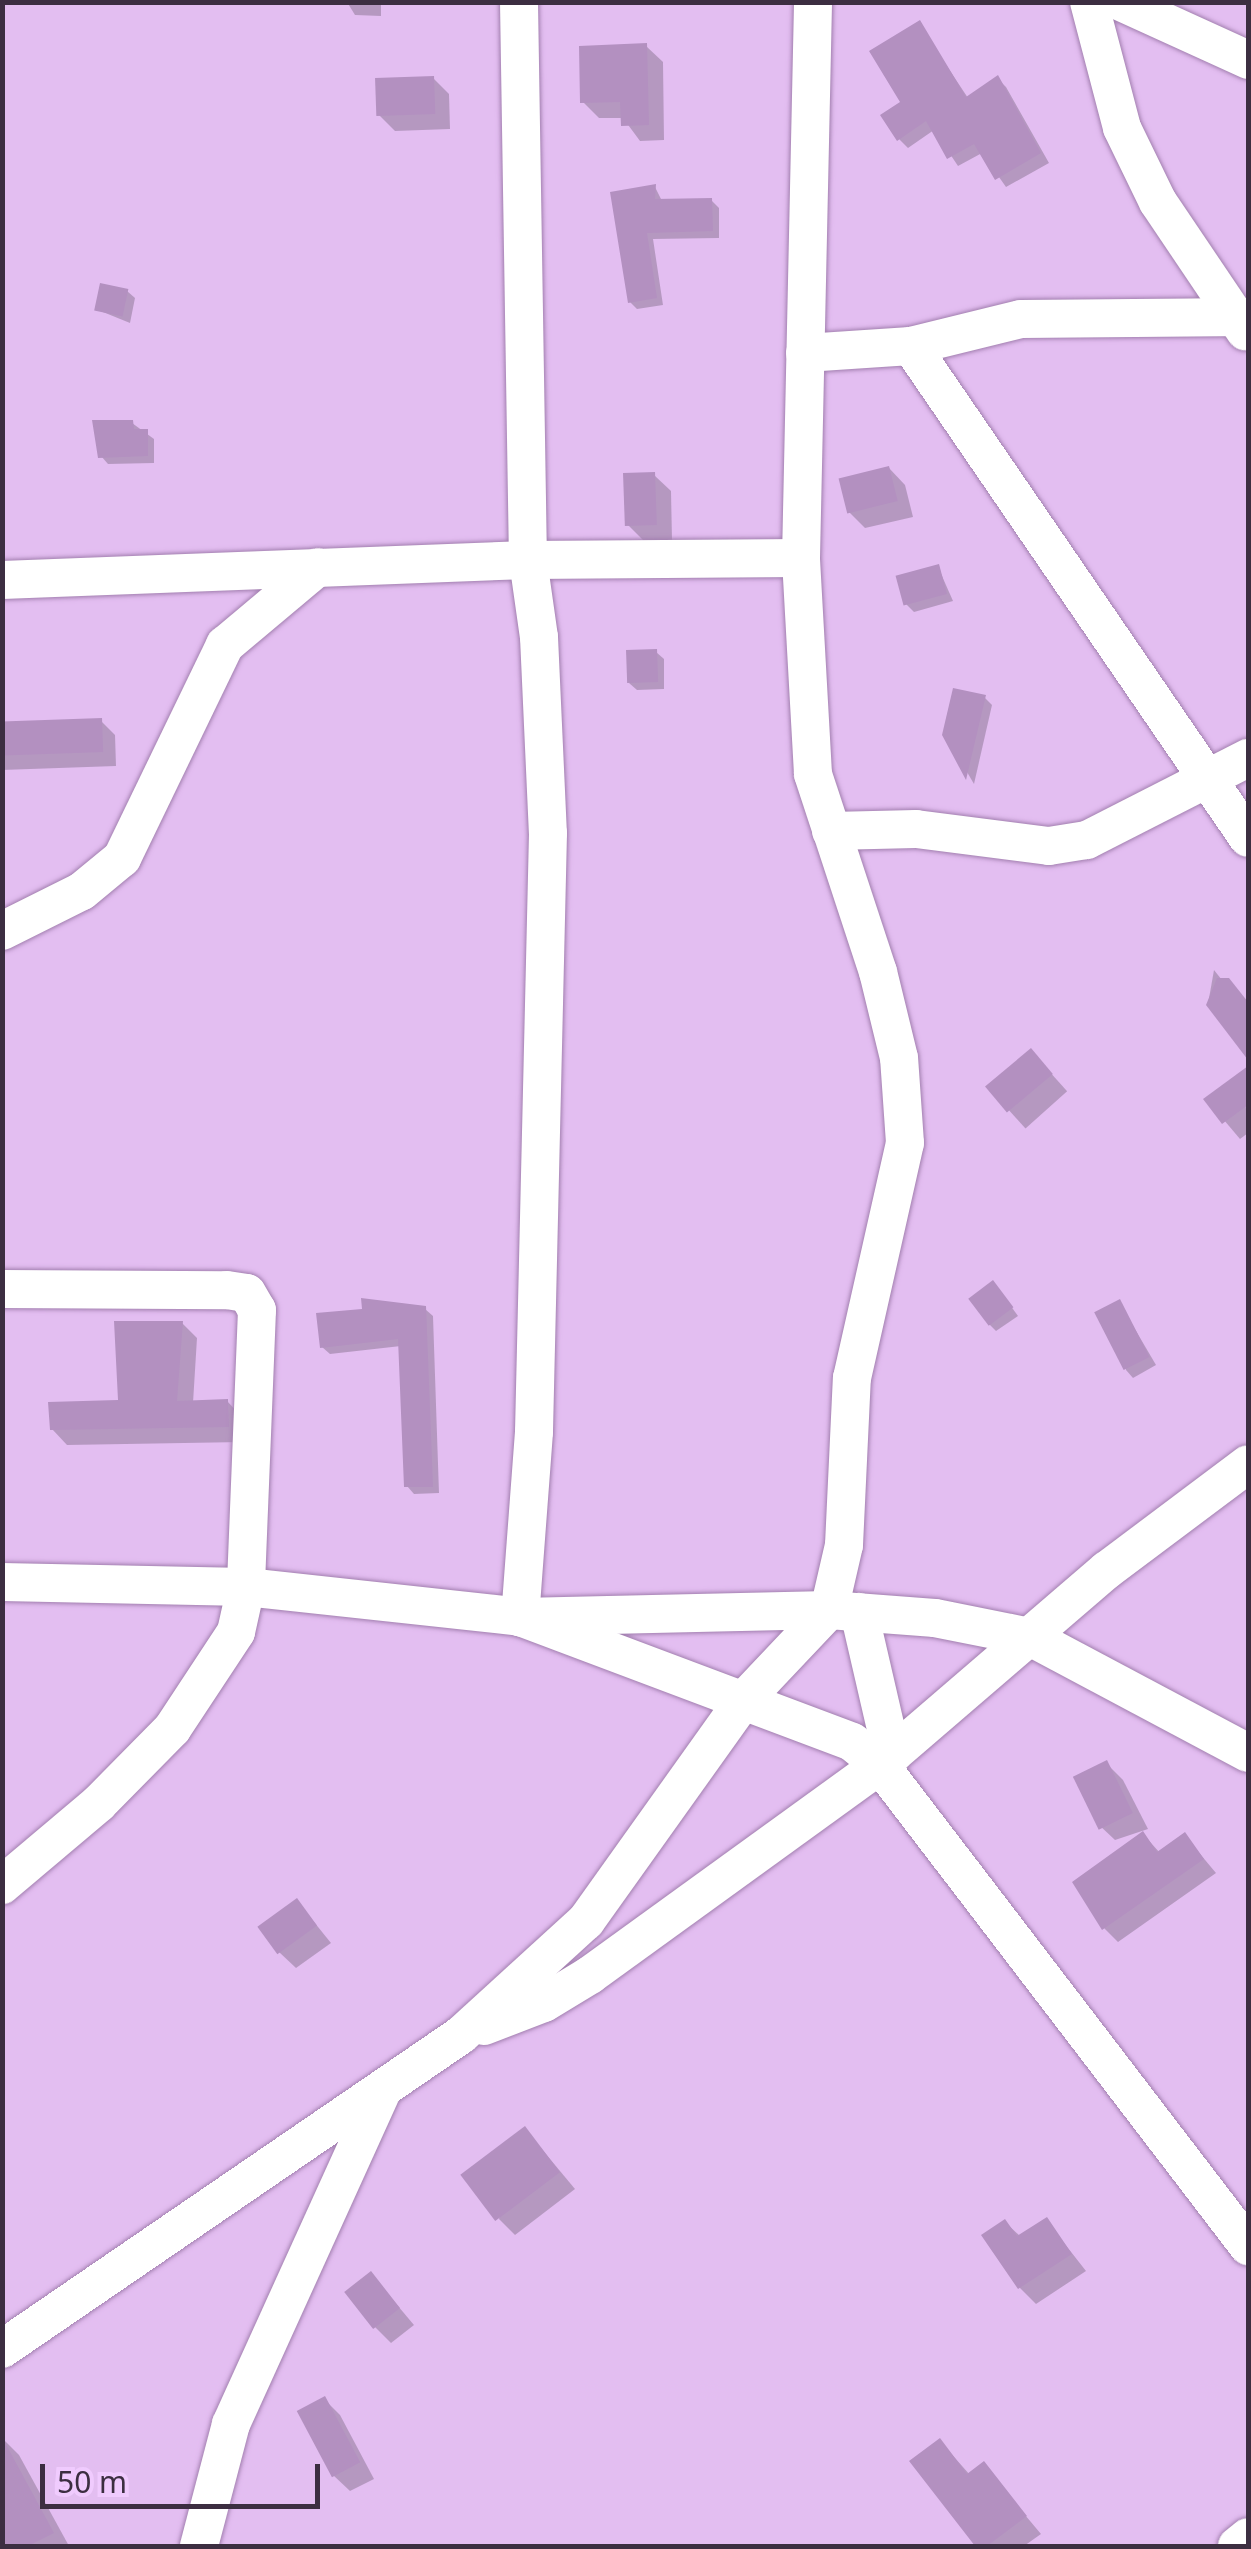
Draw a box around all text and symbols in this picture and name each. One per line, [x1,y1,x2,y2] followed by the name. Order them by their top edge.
[45,2444,325,2506] scale bar
[57,2461,127,2502] text: 50 m

